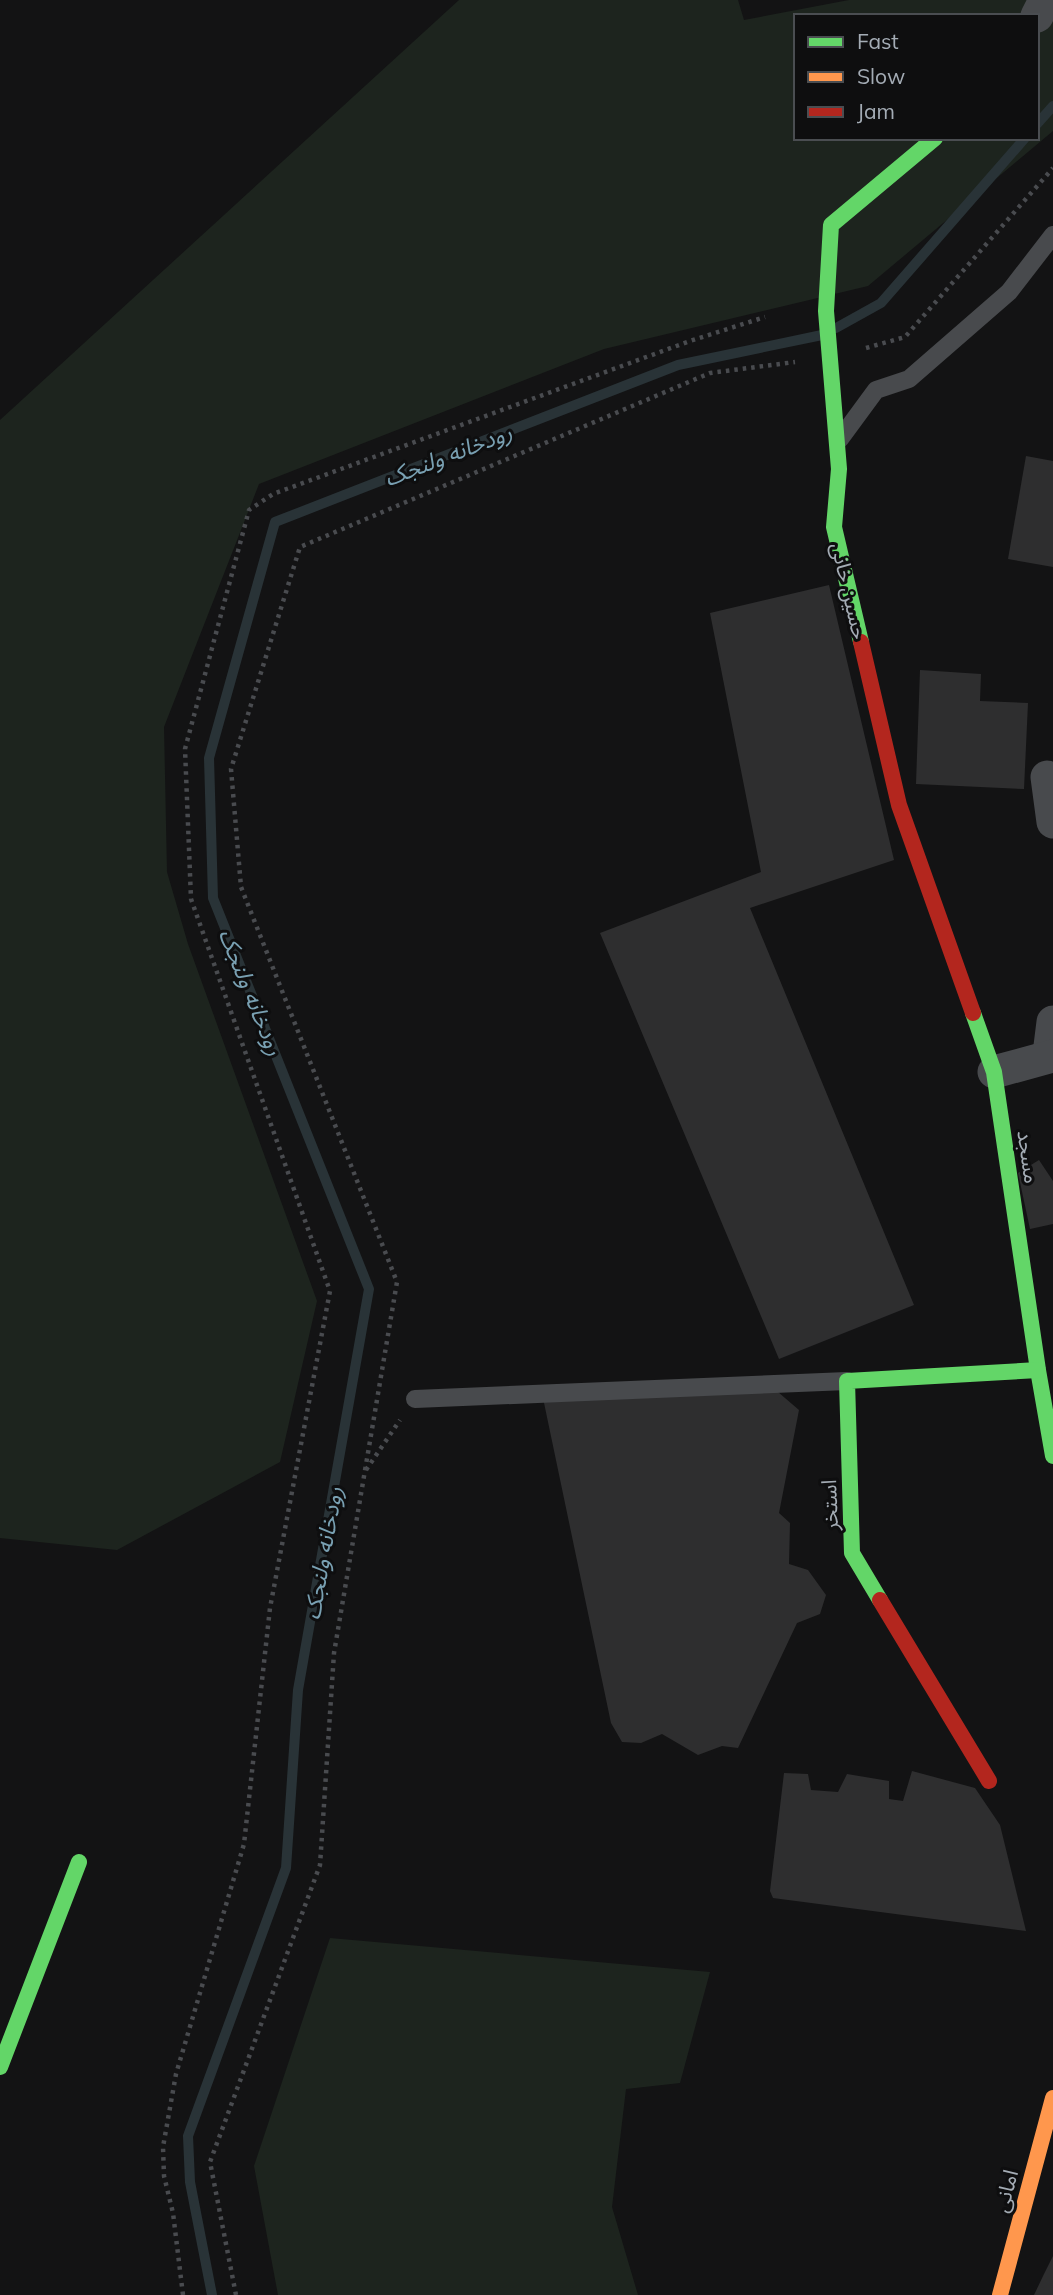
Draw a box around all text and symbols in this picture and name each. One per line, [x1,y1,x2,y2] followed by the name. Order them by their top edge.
[794,14,1039,140] legend
[857,28,899,54] text: Fast
[857,63,905,89] text: Slow
[857,98,895,124] text: Jam
[380,417,516,492] water label: رودخانه ولنجک
[826,540,874,642] street label: حسین خانی
[213,924,290,1060] water label: رودخانه ولنجک
[1012,1129,1046,1185] street label: مسجد
[815,1479,843,1532] street label: استخر
[297,1484,348,1622] water label: رودخانه ولنجک
[987,2166,1023,2215] street label: امانی

